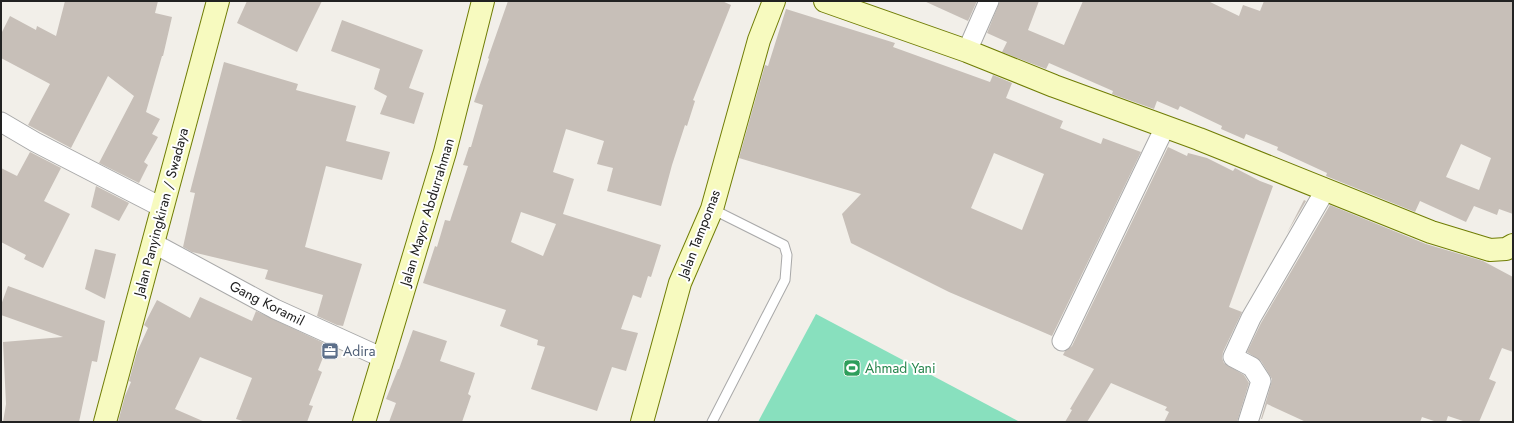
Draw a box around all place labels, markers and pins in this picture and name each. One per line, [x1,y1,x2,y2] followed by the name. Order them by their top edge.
[320,341,340,361] office icon: Adira
[343,341,375,361] place label: Adira
[842,358,862,378] sports icon: Ahmad Yani
[865,358,936,378] place label: Ahmad Yani

